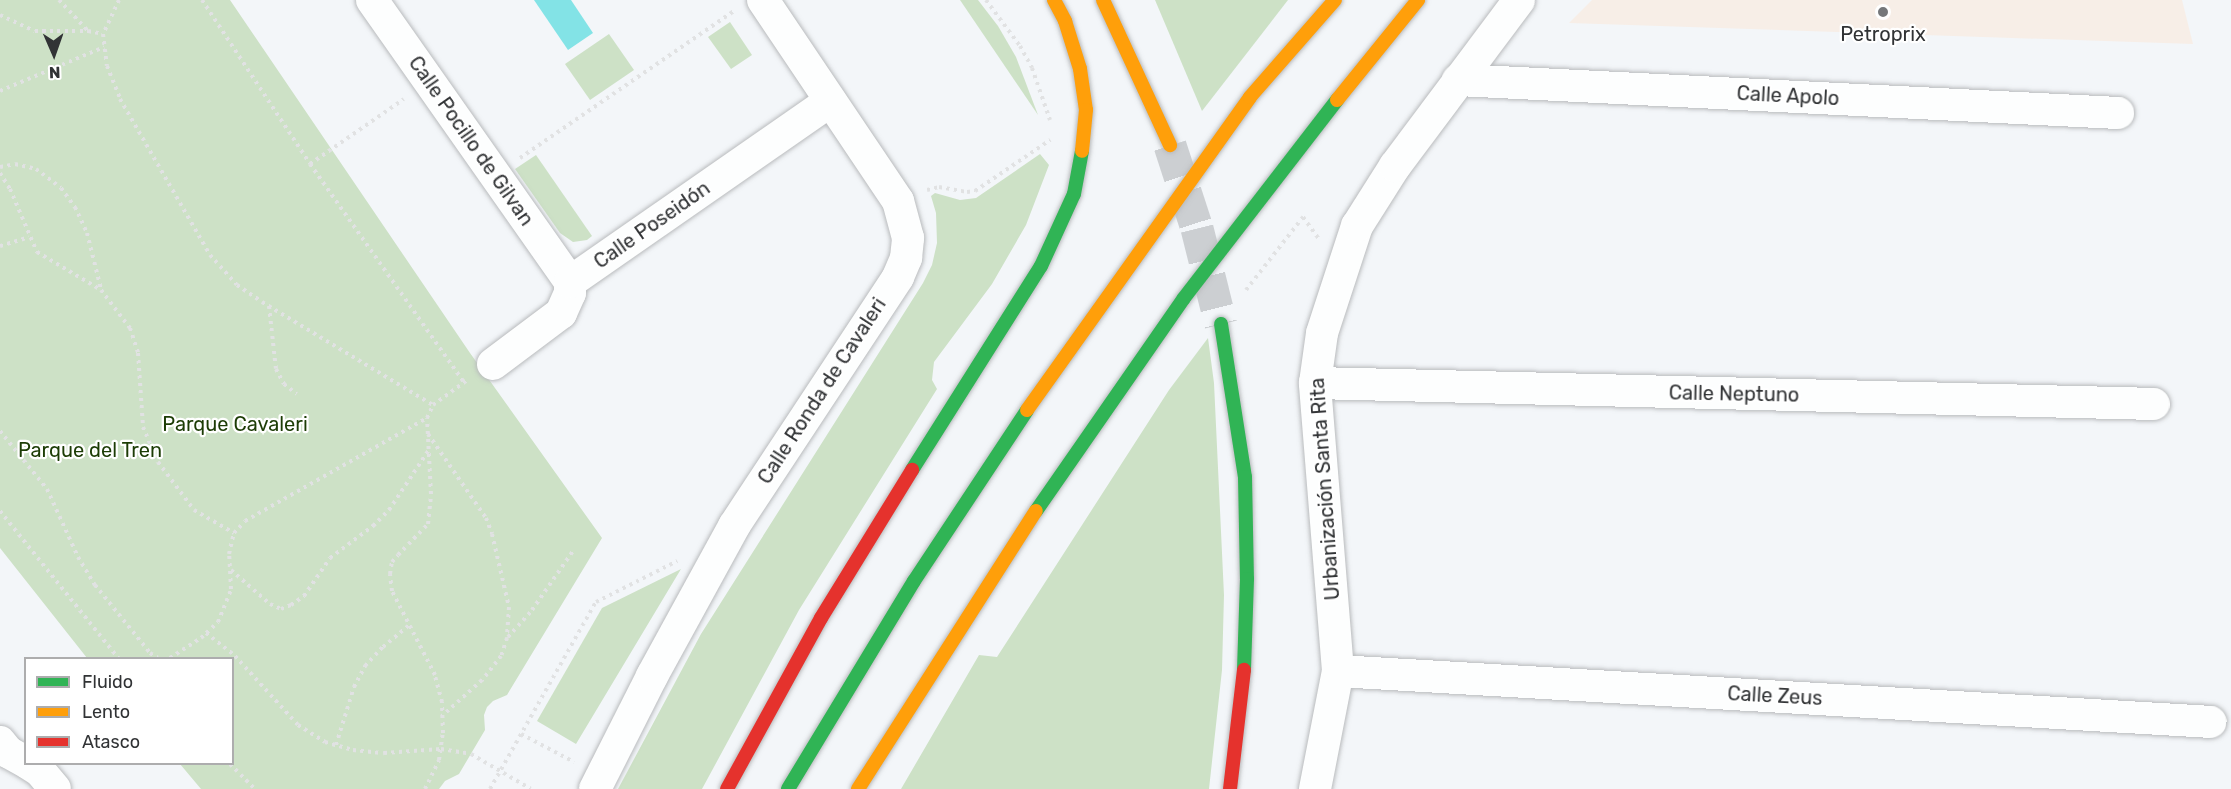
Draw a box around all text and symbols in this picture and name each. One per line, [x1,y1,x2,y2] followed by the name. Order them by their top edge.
[1876,5,1890,19] marker: Petroprix
[1840,22,1926,46] place label: Petroprix
[24,24,84,84] north arrow
[403,52,539,230] street label: Calle Pocillo de Gilvan
[49,63,61,82] text: N
[1736,81,1840,111] street label: Calle Apolo
[589,176,715,274] street label: Calle Poseidón
[753,293,891,489] street label: Calle Ronda de Cavaleri
[1305,377,1345,601] street label: Urbanización Santa Rita
[1669,381,1799,407] street label: Calle Neptuno
[162,412,308,436] park label: Parque Cavaleri
[18,438,162,462] park label: Parque del Tren
[24,657,234,765] legend
[82,671,133,693] text: Fluido
[1727,682,1823,710] street label: Calle Zeus
[82,701,130,723] text: Lento
[82,731,140,753] text: Atasco

